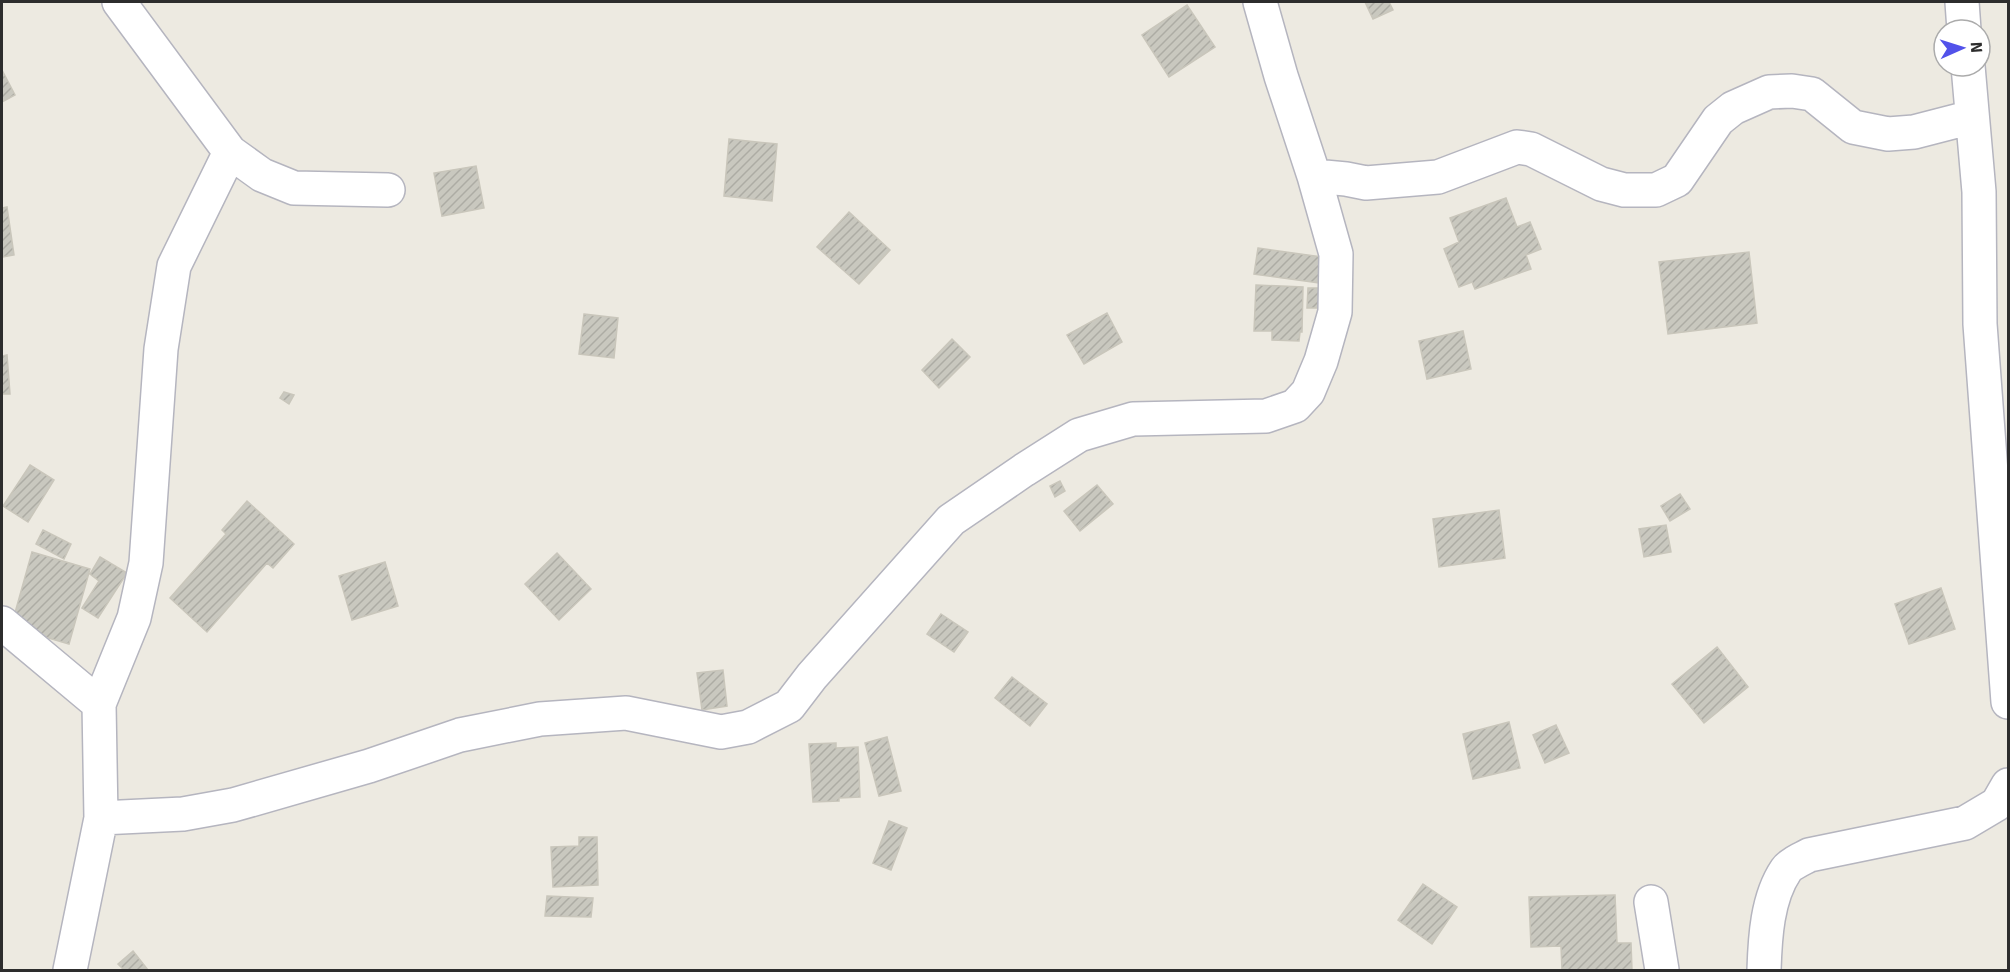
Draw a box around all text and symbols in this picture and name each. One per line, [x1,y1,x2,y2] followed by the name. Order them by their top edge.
[1932,18,1992,78] north arrow
[1966,41,1986,53] text: N

